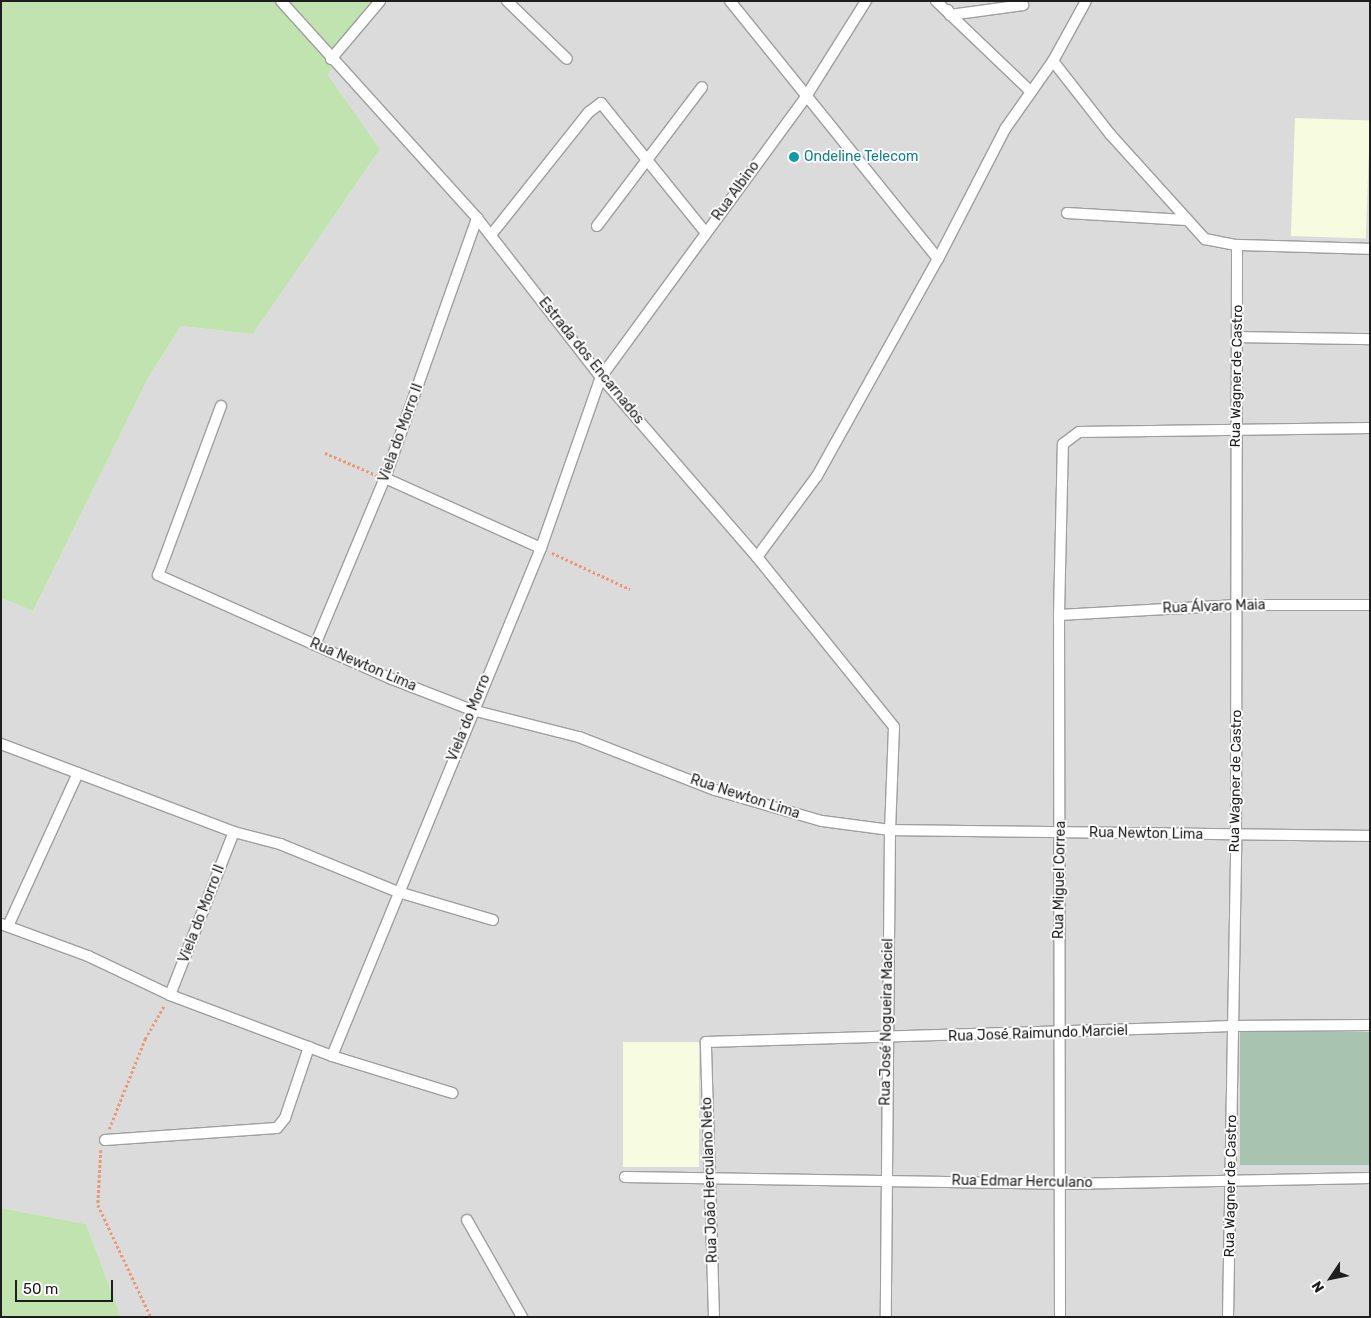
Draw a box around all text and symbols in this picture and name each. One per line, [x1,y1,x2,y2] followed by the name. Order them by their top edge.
[804,149,919,165] place label: Ondeline Telecom
[788,151,800,163] marker: Ondeline Telecom
[709,158,763,224] street label: Rua Albino
[535,294,647,428] street label: Estrada dos Encarnados
[1227,304,1247,448] street label: Rua Wagner de Castro
[375,382,427,484] street label: Viela do Morro II
[1162,597,1266,617] street label: Rua Álvaro Maia
[307,635,419,695] street label: Rua Newton Lima
[444,672,494,764] street label: Viela do Morro
[1226,709,1246,853] street label: Rua Wagner de Castro
[688,771,802,823] street label: Rua Newton Lima
[1051,821,1069,939] street label: Rua Miguel Correa
[1089,825,1203,843] street label: Rua Newton Lima
[176,863,228,965] street label: Viela do Morro II
[877,938,897,1106] street label: Rua José Nogueira Maciel
[948,1022,1128,1046] street label: Rua José Raimundo Marciel
[699,1097,721,1263] street label: Rua João Herculano Neto
[1221,1114,1241,1258] street label: Rua Wagner de Castro
[951,1172,1093,1192] street label: Rua Edmar Herculano
[1306,1253,1356,1303] north arrow
[18,1270,115,1302] scale bar
[1308,1278,1328,1296] text: N
[23,1280,58,1298] text: 50 m

